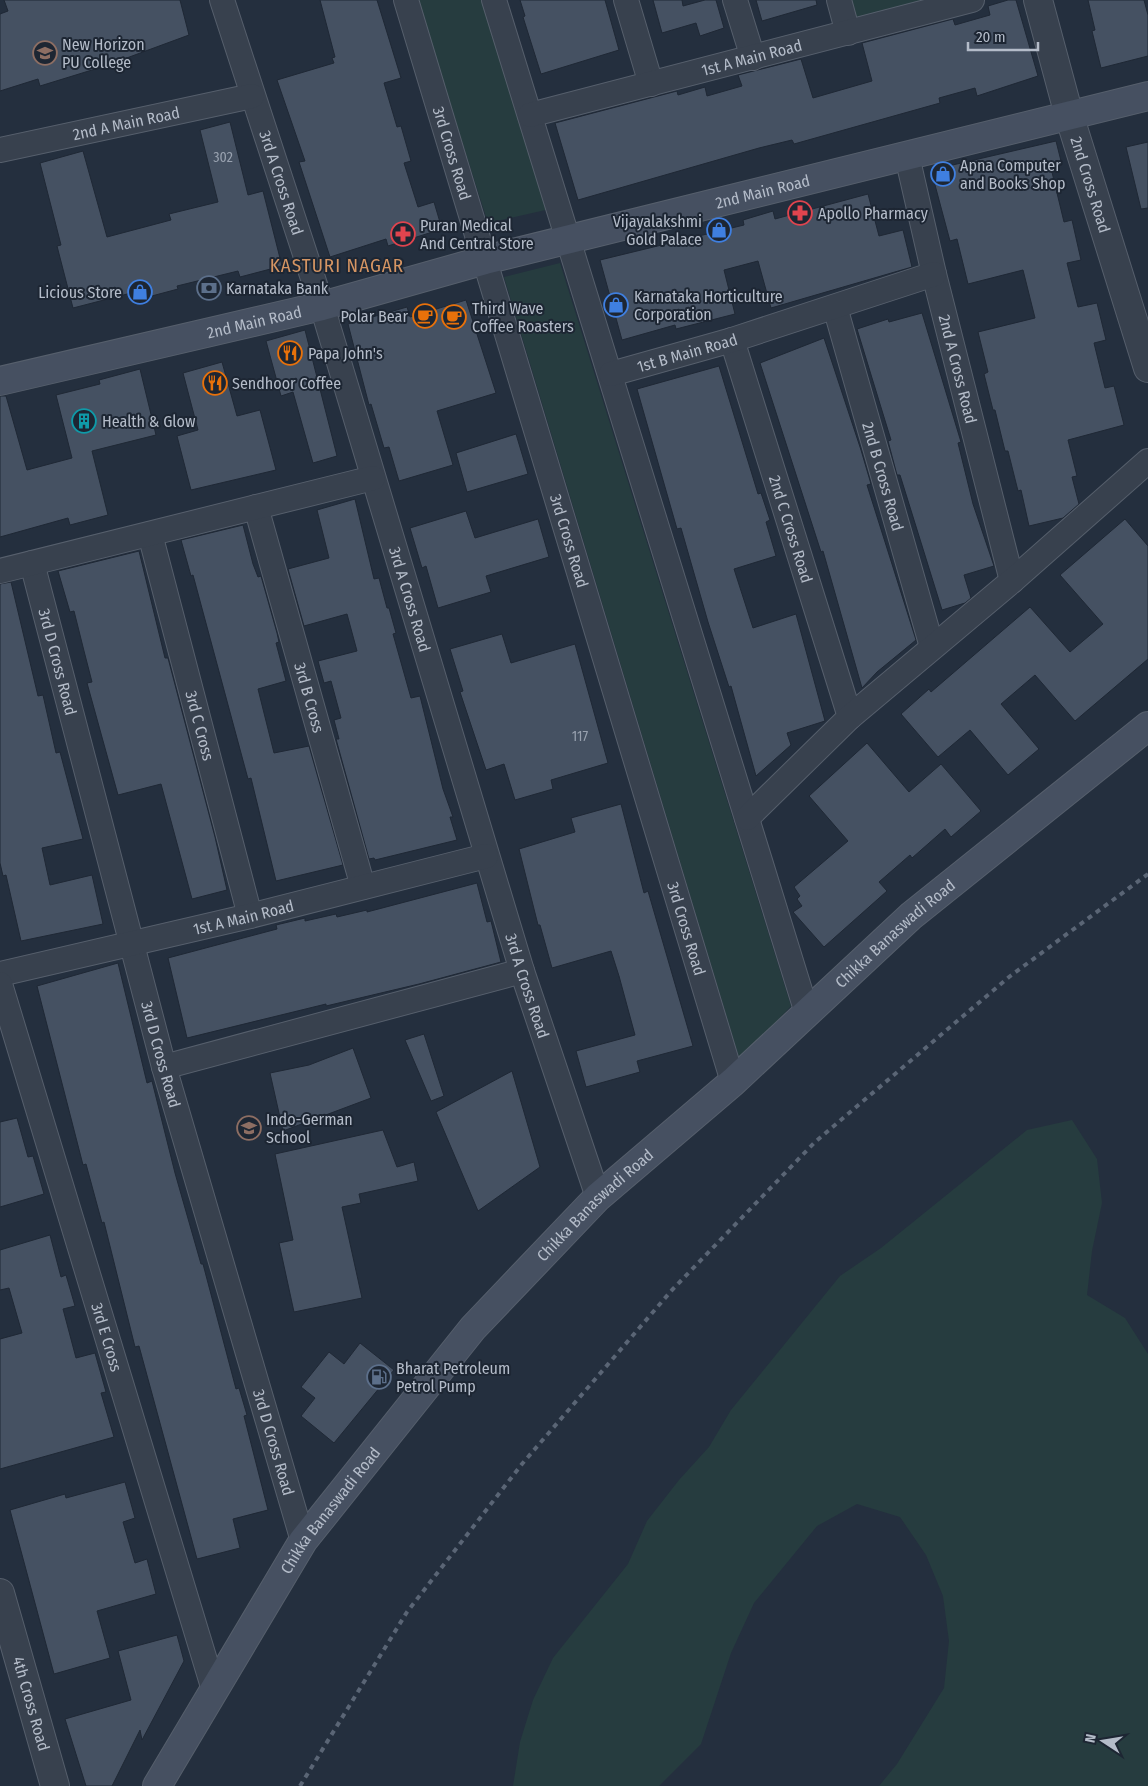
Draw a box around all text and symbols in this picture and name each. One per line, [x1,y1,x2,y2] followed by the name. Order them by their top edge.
[968,20,1038,52] scale bar
[976,28,1006,46] text: 20 m
[62,35,145,72] place label: New Horizon PU College
[699,35,804,79] street label: 1st A Main Road
[32,40,58,66] school or university icon: New Horizon PU College
[71,102,181,144] street label: 2nd A Main Road
[429,104,475,202] street label: 3rd Cross Road
[256,128,308,237] street label: 3rd A Cross Road
[1067,134,1115,235] street label: 2nd Cross Road
[213,149,233,166] house number: 302
[960,156,1065,193] place label: Apna Computer and Books Shop
[930,161,956,187] shop icon: Apna Computer and Books Shop
[714,171,812,212] street label: 2nd Main Road
[787,200,813,226] pharmacy icon: Apollo Pharmacy
[818,204,929,223] place label: Apollo Pharmacy
[613,212,702,249] place label: Vijayalakshmi Gold Palace
[420,216,534,253] place label: Puran Medical And Central Store
[706,217,732,243] shop icon: Vijayalakshmi Gold Palace
[390,221,416,247] pharmacy icon: Puran Medical And Central Store
[270,254,404,277] district label: KASTURI NAGAR
[196,275,222,301] bank icon: Karnataka Bank
[127,279,153,305] shop icon: Licious Store
[226,279,329,298] place label: Karnataka Bank
[38,283,122,302] place label: Licious Store
[634,287,783,324] place label: Karnataka Horticulture Corporation
[603,292,629,318] shop icon: Karnataka Horticulture Corporation
[472,299,574,336] place label: Third Wave Coffee Roasters
[205,302,303,342] street label: 2nd Main Road
[412,303,438,329] cafe icon: Polar Bear
[441,304,467,330] cafe icon: Third Wave Coffee Roasters
[340,307,408,326] place label: Polar Bear
[935,312,981,426] street label: 2nd A Cross Road
[635,329,740,376] street label: 1st B Main Road
[277,340,303,366] restaurant icon: Papa John's
[308,344,383,363] place label: Papa John's
[202,370,228,396] restaurant icon: Sendhoor Coffee
[232,374,341,393] place label: Sendhoor Coffee
[71,408,97,434] building icon: Health & Glow
[102,412,196,431] place label: Health & Glow
[859,420,908,533] street label: 2nd B Cross Road
[765,473,817,585] street label: 2nd C Cross Road
[546,492,593,590] street label: 3rd Cross Road
[385,544,435,654] street label: 3rd A Cross Road
[35,606,81,717] street label: 3rd D Cross Road
[291,660,329,735] street label: 3rd B Cross
[182,689,218,763] street label: 3rd C Cross
[572,728,589,745] house number: 117
[831,875,959,992] street label: Chikka Banaswadi Road
[664,880,710,978] street label: 3rd Cross Road
[191,896,296,938] street label: 1st A Main Road
[502,931,553,1040] street label: 3rd A Cross Road
[138,999,185,1110] street label: 3rd D Cross Road
[266,1110,353,1147] place label: Indo-German School
[236,1115,262,1141] school or university icon: Indo-German School
[533,1145,657,1265] street label: Chikka Banaswadi Road
[88,1300,126,1374] street label: 3rd E Cross
[396,1359,510,1396] place label: Bharat Petroleum Petrol Pump
[366,1364,392,1390] fuel station icon: Bharat Petroleum Petrol Pump
[249,1387,299,1498] street label: 3rd D Cross Road
[276,1443,384,1577] street label: Chikka Banaswadi Road
[9,1654,54,1753] street label: 4th Cross Road
[1078,1716,1128,1766] north arrow
[1082,1733,1100,1744] text: N

